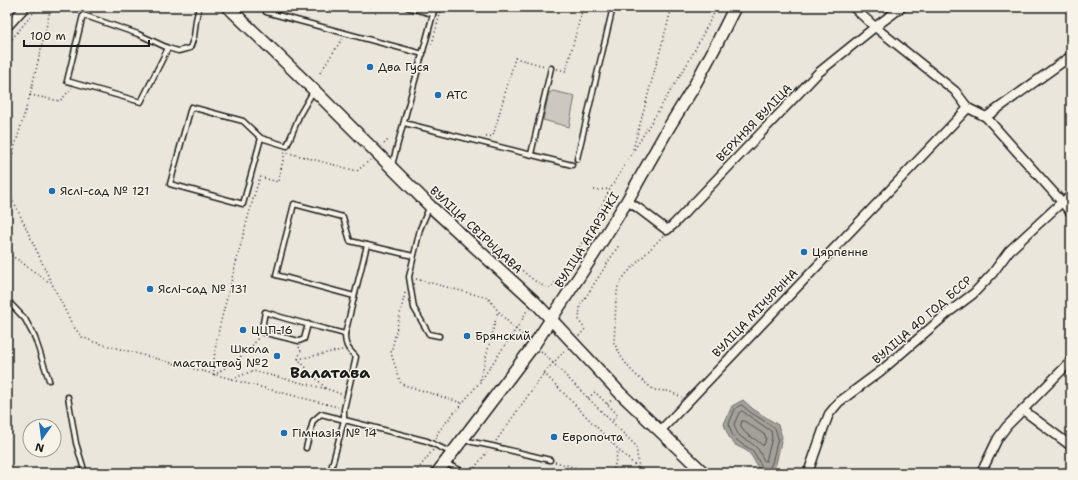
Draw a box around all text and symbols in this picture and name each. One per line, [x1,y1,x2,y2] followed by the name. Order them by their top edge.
[24,22,149,48] scale bar
[30,28,66,44] text: 100 m
[378,59,429,75] place label: Два Гуся
[365,62,375,72] marker: Два Гуся
[713,80,796,165] street label: ВЕРХНЯЯ ВУЛІЦА
[446,87,468,103] place label: АТС
[433,90,443,100] marker: АТС
[60,183,149,199] place label: Яслі-сад № 121
[426,183,526,277] street label: ВУЛІЦА СВІРЫДАВА
[47,186,57,196] marker: Яслі-сад № 121
[551,189,623,291] street label: ВУЛІЦА АГАРЭНКІ
[812,244,869,260] place label: Цярпенне
[799,247,809,257] marker: Цярпенне
[709,265,802,361] street label: ВУЛІЦА МІЧУРЫНА
[869,272,975,368] street label: ВУЛІЦА 40 ГОД БССР
[158,281,247,297] place label: Яслі-сад № 131
[145,284,155,294] marker: Яслі-сад № 131
[251,322,293,338] place label: ЦЦП-16
[238,325,248,335] marker: ЦЦП-16
[475,328,531,344] place label: Брянский
[462,331,472,341] marker: Брянский
[173,341,270,371] place label: Школа мастацтваў №2
[272,351,282,361] marker: Школа мастацтваў №2
[290,362,370,383] district label: Валатава
[22,418,62,458] north arrow
[292,425,377,441] place label: Гімназія № 14
[279,428,289,438] marker: Гімназія № 14
[562,429,624,445] place label: Европочта
[549,432,559,442] marker: Европочта
[33,439,46,456] text: N

